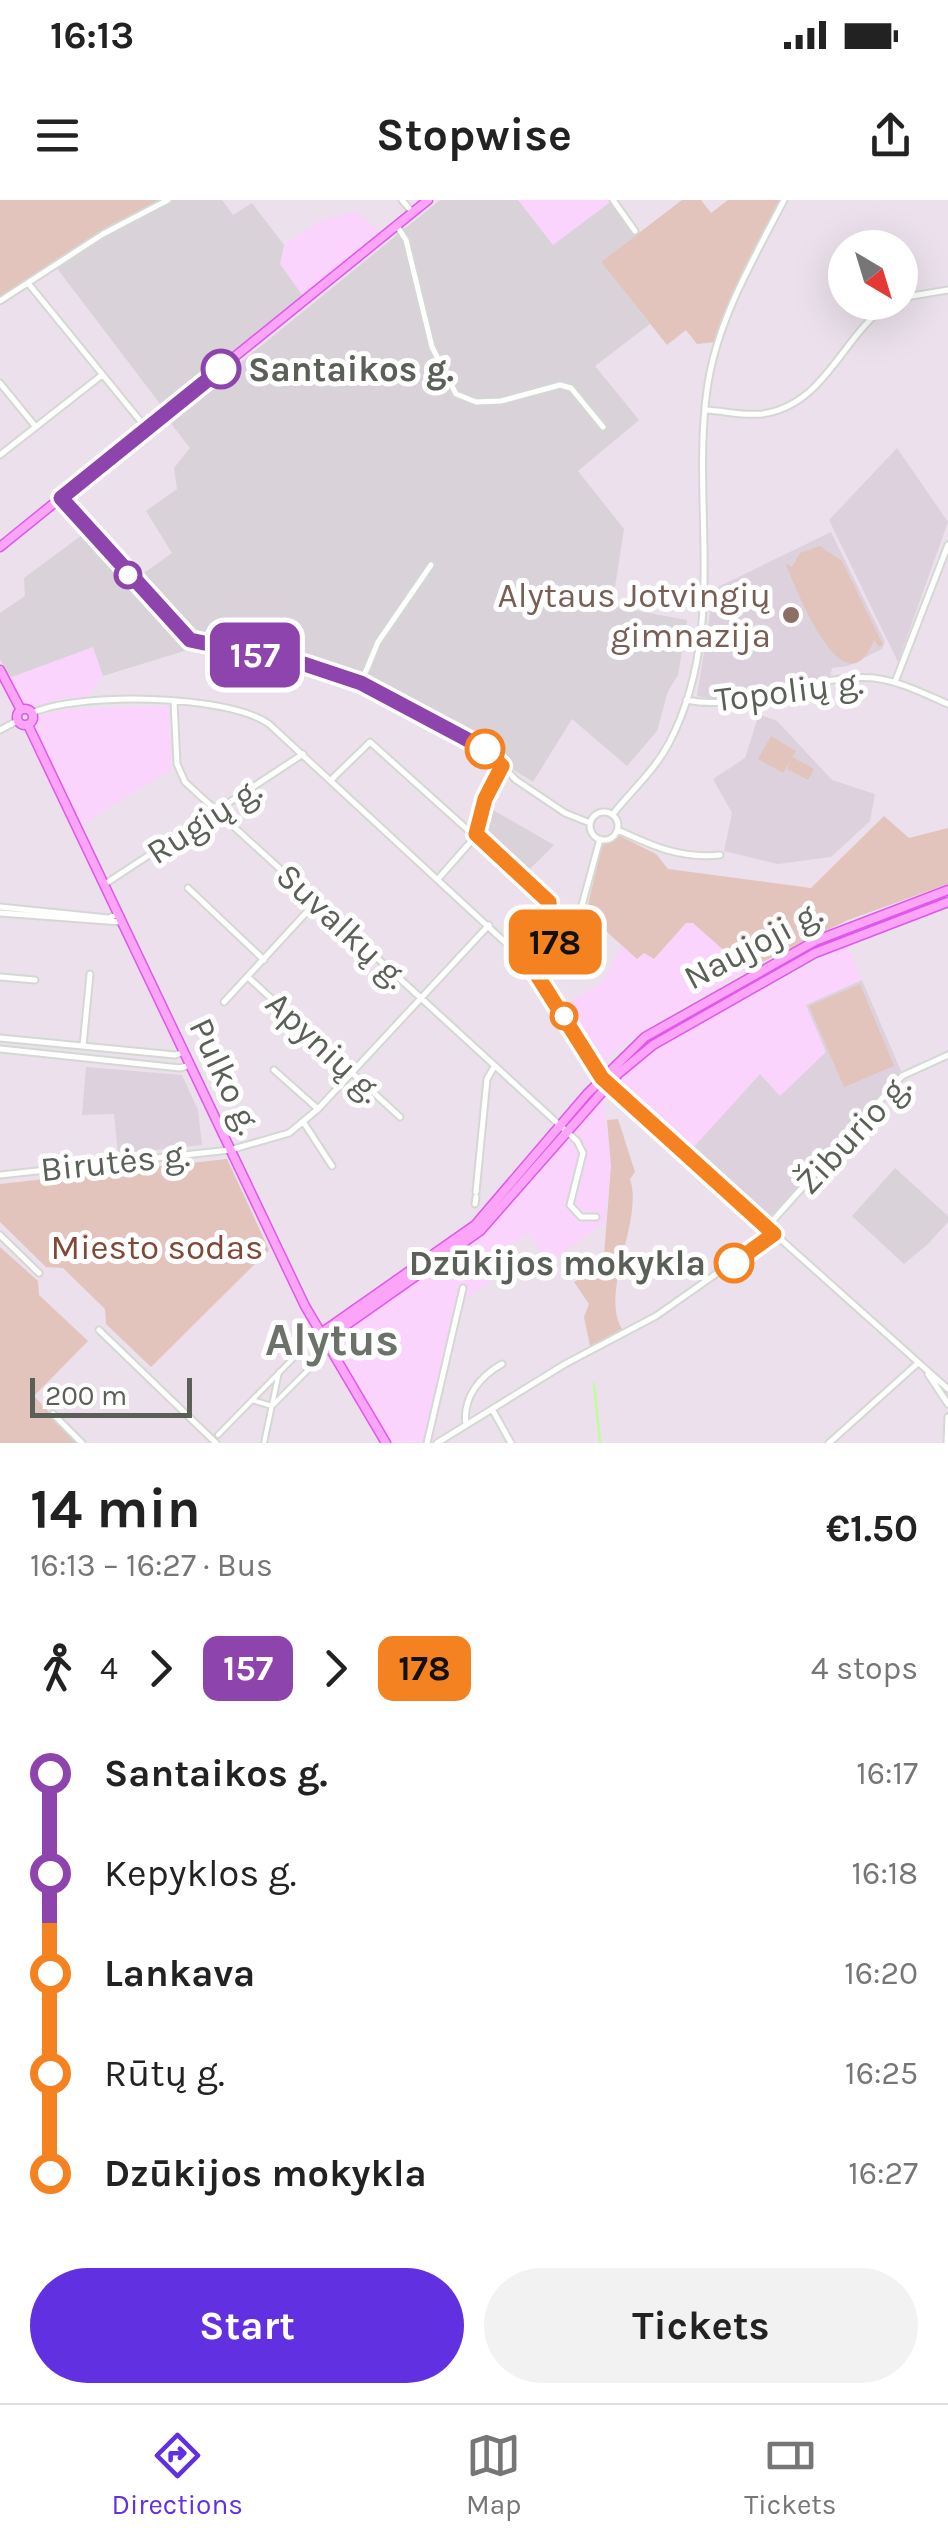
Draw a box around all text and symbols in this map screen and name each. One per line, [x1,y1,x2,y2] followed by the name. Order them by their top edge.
[50,13,134,58] text: 16:13
[30,108,85,163] icon: menu
[863,108,918,163] icon: share
[376,109,572,161] text: Stopwise
[828,230,918,320] north arrow
[828,230,918,320] map controls
[248,349,454,391] place label: Santaikos g.
[202,350,240,388] marker: Santaikos g.
[115,562,141,588] unlabelled marker
[498,575,771,656] place label: Alytaus Jotvingių gimnazija
[780,604,802,626] marker: Alytaus Jotvingių gimnazija
[198,622,312,688] line badge: 157
[230,635,280,676] text: 157
[712,662,866,720] street label: Topolių g.
[466,730,504,768] unlabelled marker
[139,769,269,873] street label: Rugių g.
[268,855,416,997] street label: Suvalkų g.
[677,892,829,998] street label: Naujoji g.
[498,910,612,974] line badge: 178
[529,922,581,963] text: 178
[257,983,391,1111] street label: Apynių g.
[551,1003,577,1029] unlabelled marker
[180,1011,270,1141] street label: Pulko g.
[787,1065,919,1203] street label: Žiburio g.
[38,1134,192,1190] street label: Birutės g.
[51,1227,263,1268] park label: Miesto sodas
[409,1243,706,1285] place label: Dzūkijos mokykla
[715,1244,753,1282] marker: Dzūkijos mokykla
[265,1314,399,1367] district label: Alytus
[30,1373,192,1418] scale bar
[45,1379,127,1412] text: 200 m
[30,1477,201,1541] text: 14 min
[826,1506,918,1551] text: €1.50
[30,1547,273,1584] text: 16:13 – 16:27 · Bus
[30,1641,85,1696] icon: walk
[133,1641,188,1696] icon: forward
[308,1641,363,1696] icon: forward
[223,1648,273,1689] text: 157
[398,1648,451,1689] text: 178
[100,1650,118,1687] text: 4
[811,1650,918,1687] text: 4 stops
[104,1751,328,1796] text: Santaikos g.
[856,1755,918,1792] text: 16:17
[104,1851,297,1896] text: Kepyklos g.
[851,1855,918,1892] text: 16:18
[104,1951,255,1996] text: Lankava
[844,1955,918,1992] text: 16:20
[104,2051,225,2096] text: Rūtų g.
[845,2055,918,2092] text: 16:25
[104,2151,427,2196] text: Dzūkijos mokykla
[848,2155,918,2192] text: 16:27
[30,2268,464,2383] button: Start
[484,2268,918,2383] button: Tickets
[111,2428,243,2521] tab: Directions
[466,2428,521,2521] tab: Map
[744,2428,837,2521] tab: Tickets

